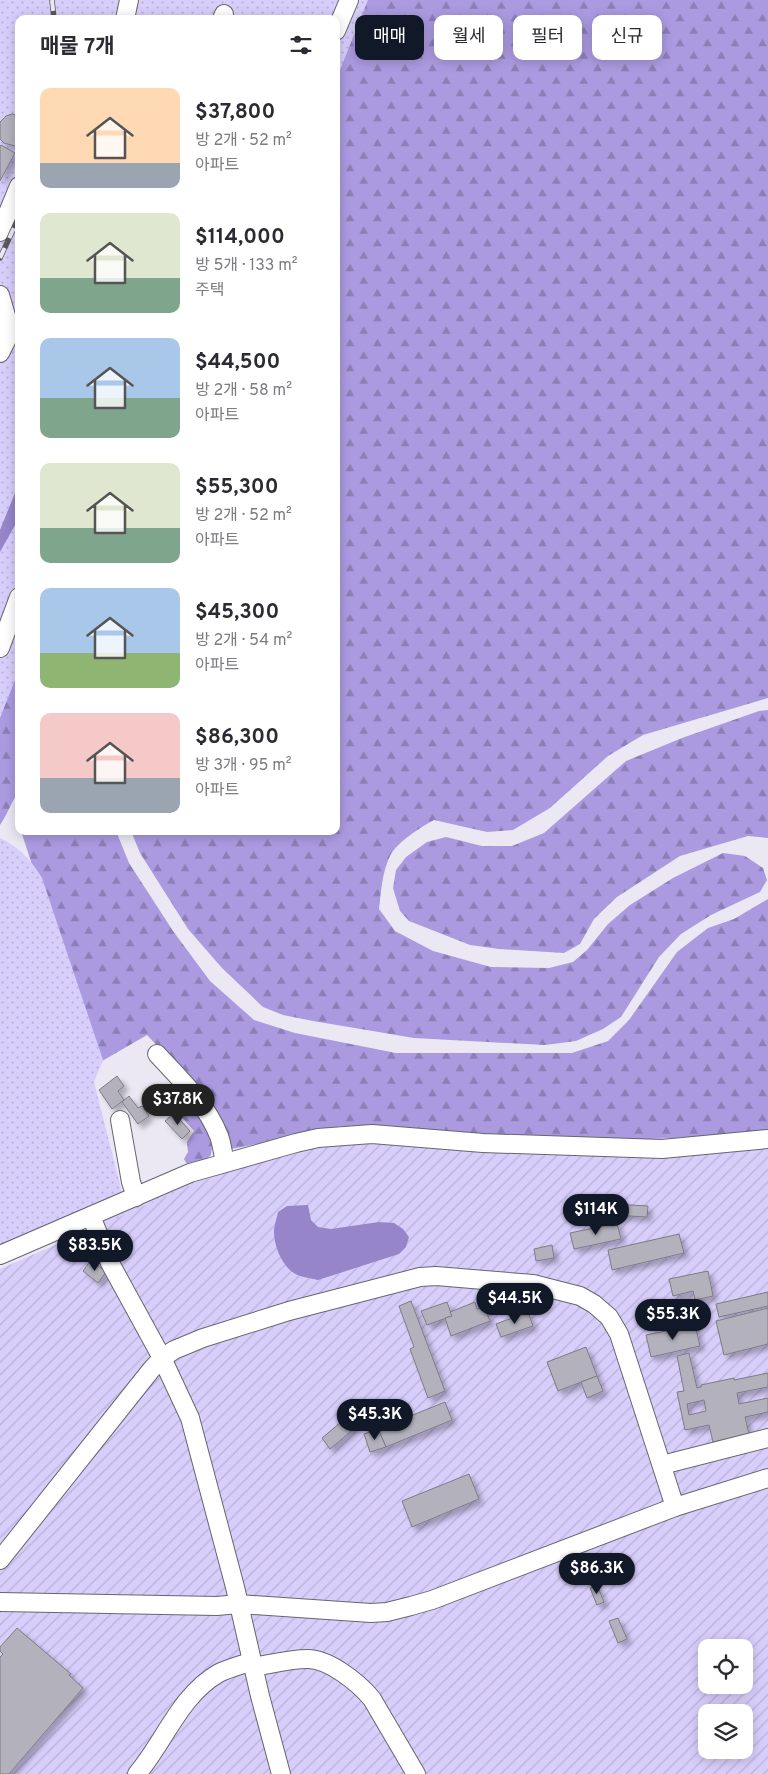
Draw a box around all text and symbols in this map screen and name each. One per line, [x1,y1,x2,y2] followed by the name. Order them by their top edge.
[355,15,424,60] chip: 매매
[434,15,503,60] chip: 월세
[513,15,582,60] chip: 필터
[592,15,662,60] chip: 신규
[287,31,315,59] icon: filters
[40,34,115,61] text: 매물 7개
[195,99,275,126] text: $37,800
[80,108,140,168] icon: home
[195,131,292,151] text: 방 2개 · 52 m²
[195,156,239,176] text: 아파트
[195,224,285,251] text: $114,000
[80,233,140,293] icon: home
[195,256,298,276] text: 방 5개 · 133 m²
[195,281,224,301] text: 주택
[195,349,280,376] text: $44,500
[80,358,140,418] icon: home
[195,381,292,401] text: 방 2개 · 58 m²
[195,406,239,426] text: 아파트
[195,474,279,501] text: $55,300
[80,483,140,543] icon: home
[195,506,292,526] text: 방 2개 · 52 m²
[195,531,239,551] text: 아파트
[195,599,279,626] text: $45,300
[80,608,140,668] icon: home
[195,631,292,651] text: 방 2개 · 54 m²
[195,656,239,676] text: 아파트
[195,724,279,751] text: $86,300
[80,733,140,793] icon: home
[195,756,292,776] text: 방 3개 · 95 m²
[195,781,239,801] text: 아파트
[137,1084,219,1126] pin: $37.8K
[153,1090,203,1110] text: $37.8K
[561,1194,631,1236] pin: $114K
[574,1200,618,1220] text: $114K
[54,1230,136,1272] pin: $83.5K
[68,1236,122,1256] text: $83.5K
[474,1282,556,1325] pin: $44.5K
[487,1289,543,1309] text: $44.5K
[632,1298,714,1341] pin: $55.3K
[646,1305,700,1325] text: $55.3K
[334,1398,416,1441] pin: $45.3K
[348,1405,402,1425] text: $45.3K
[556,1552,638,1595] pin: $86.3K
[570,1559,624,1579] text: $86.3K
[698,1639,753,1759] map controls
[698,1639,753,1694] button: locate
[698,1704,753,1759] button: layers

